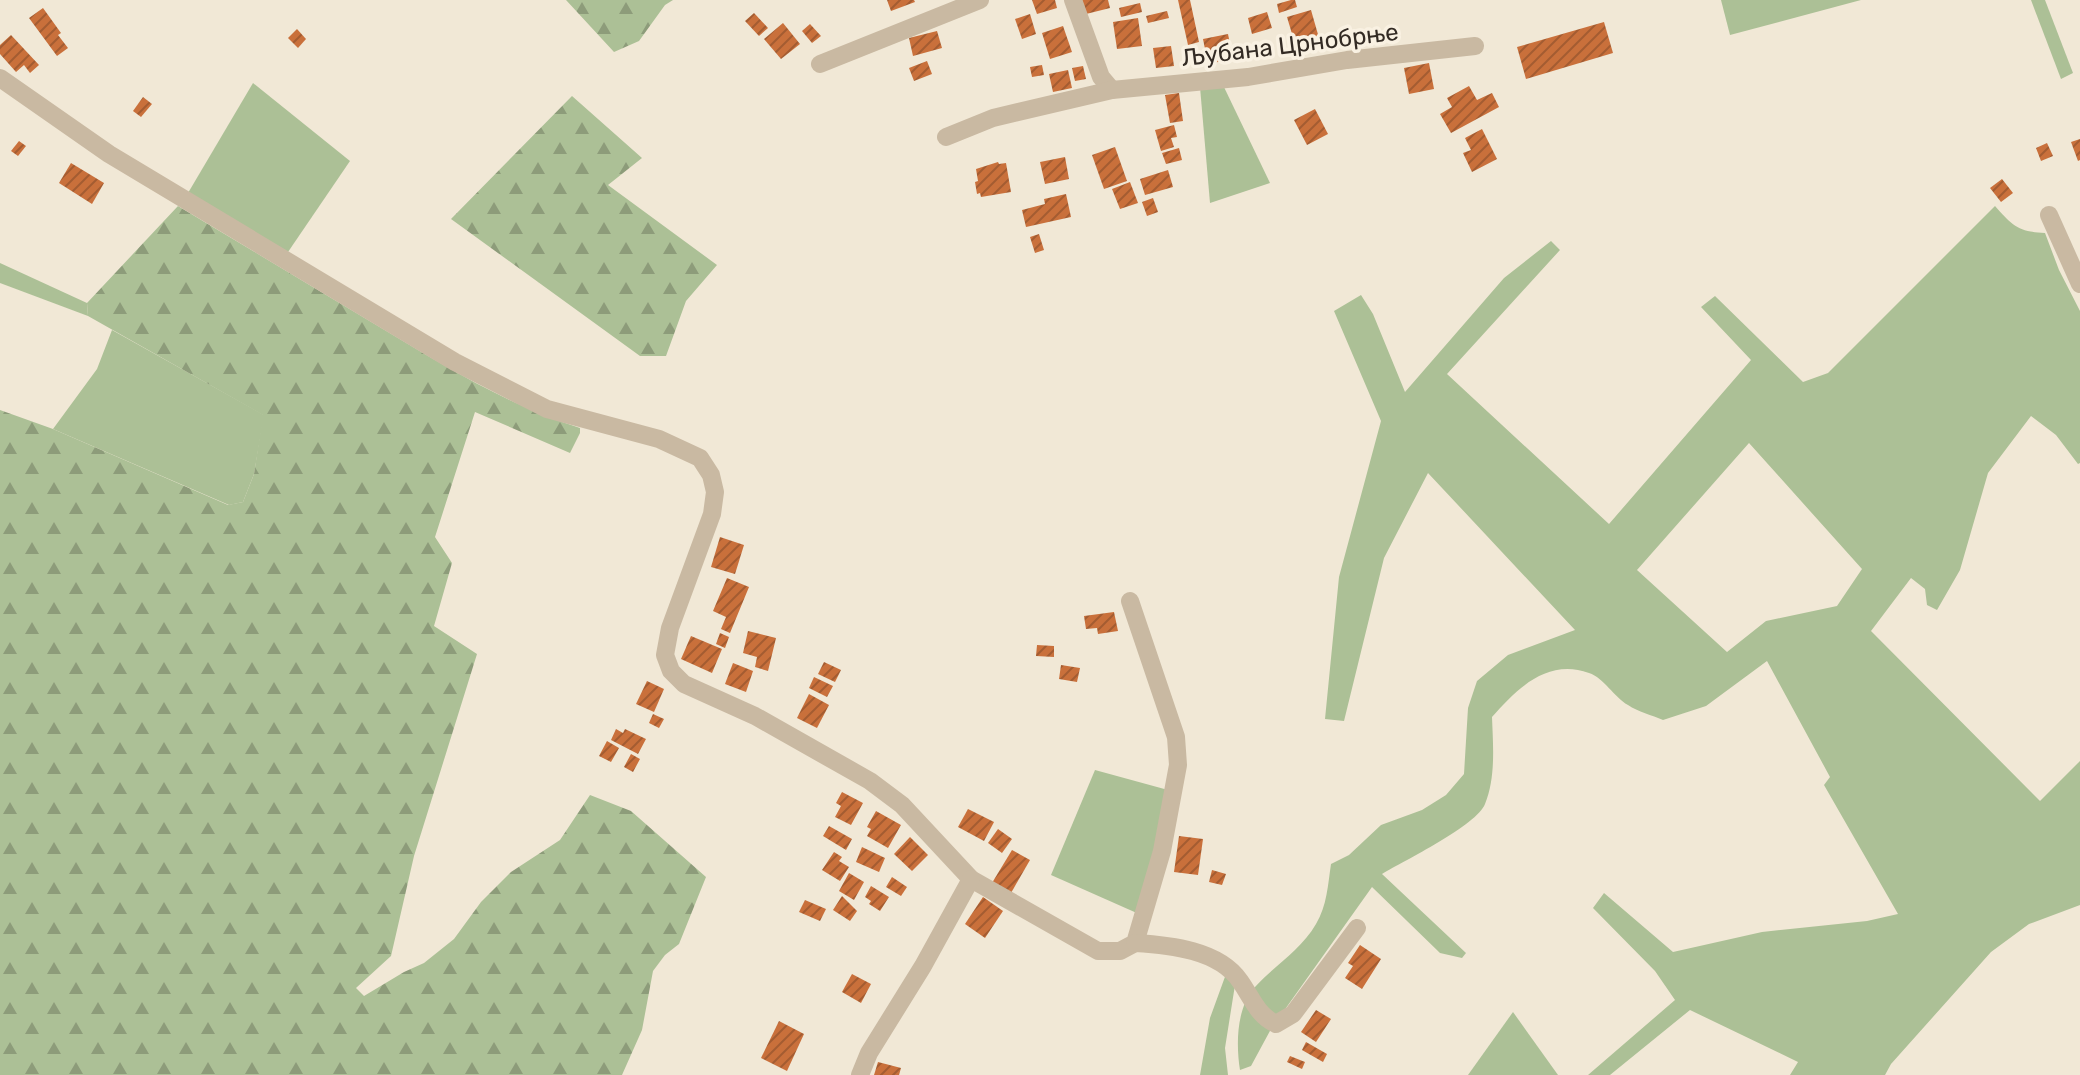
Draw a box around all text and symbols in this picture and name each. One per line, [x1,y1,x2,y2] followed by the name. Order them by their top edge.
[1180,18,1400,72] street label: Љубана Црнобрње

